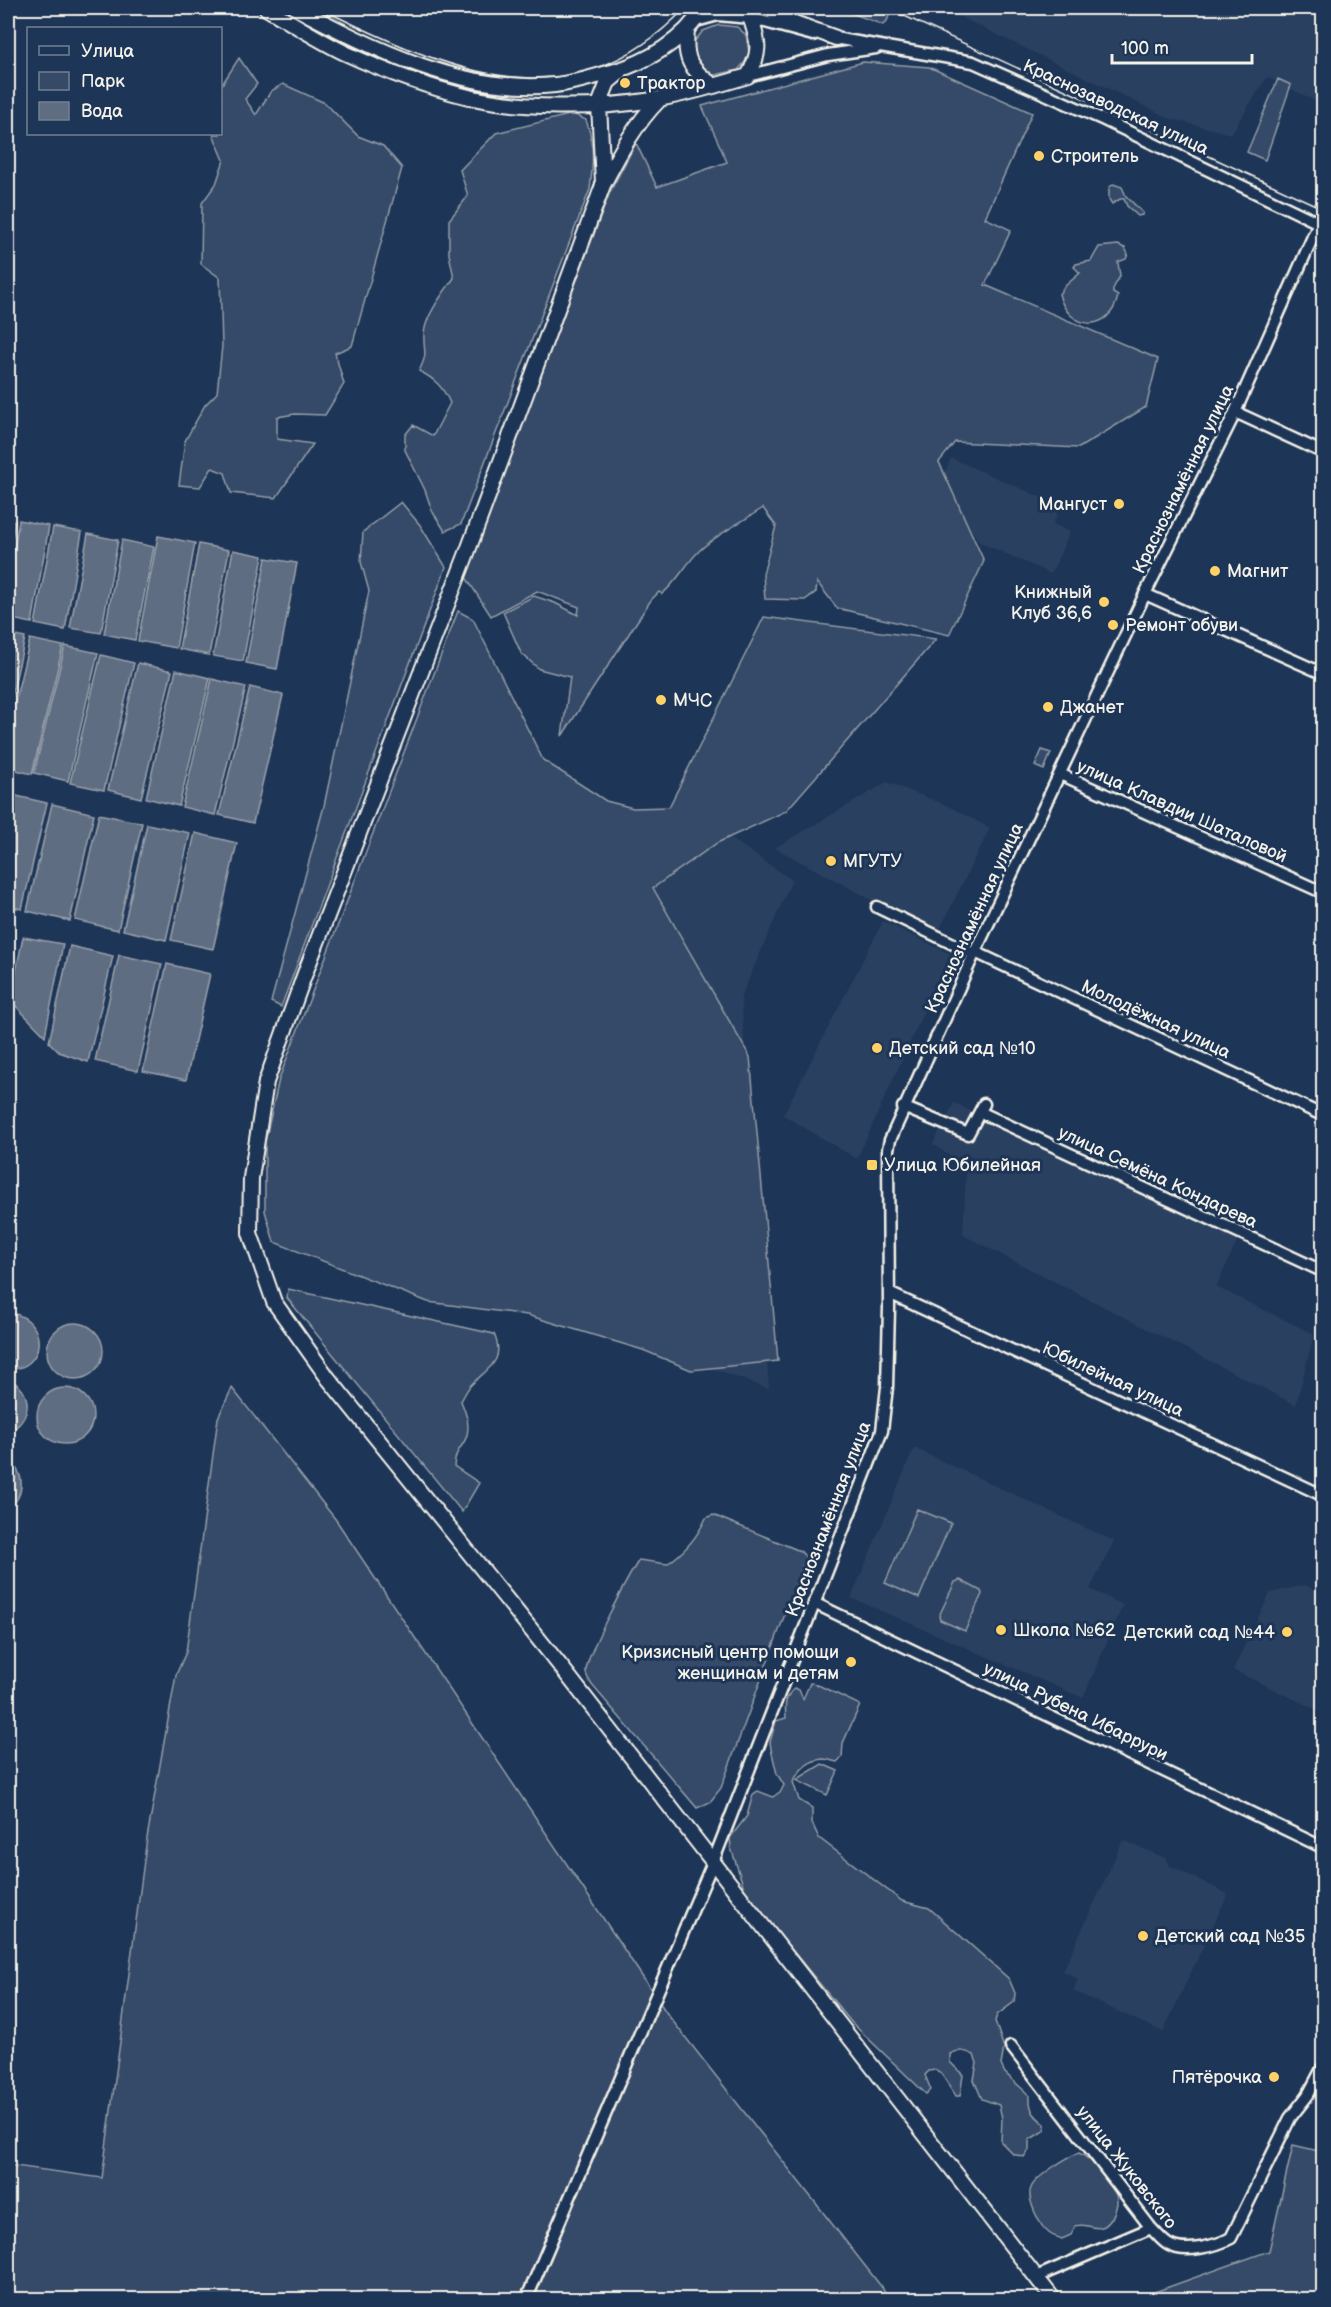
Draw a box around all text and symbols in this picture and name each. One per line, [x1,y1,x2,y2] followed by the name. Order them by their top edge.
[27,27,222,135] legend
[1112,27,1252,65] scale bar
[1121,38,1169,59] text: 100 m
[81,41,135,62] text: Улица
[1020,55,1212,160] street label: Краснозаводская улица
[81,71,125,92] text: Парк
[637,73,705,94] place label: Трактор
[618,76,632,90] marker: Трактор
[81,101,123,122] text: Вода
[1051,146,1139,167] place label: Строитель
[1032,149,1046,163] marker: Строитель
[1129,381,1239,577] street label: Краснознамённая улица
[1039,494,1108,515] place label: Мангуст
[1112,497,1126,511] marker: Мангуст
[1227,561,1289,582] place label: Магнит
[1208,564,1222,578] marker: Магнит
[1011,582,1092,624] place label: Книжный Клуб 36,6
[1097,595,1111,609] marker: Книжный Клуб 36,6
[1125,615,1238,636] place label: Ремонт обуви
[1106,618,1120,632] marker: Ремонт обуви
[673,690,712,711] place label: МЧС
[654,693,668,707] marker: МЧС
[1060,697,1125,718] place label: Джанет
[1041,700,1055,714] marker: Джанет
[1073,756,1290,867] street label: улица Клавдии Шаталовой
[921,819,1028,1017] street label: Краснознамённая улица
[843,851,902,872] place label: МГУТУ
[824,854,838,868] marker: МГУТУ
[1078,976,1234,1063] street label: Молодёжная улица
[889,1038,1036,1059] place label: Детский сад №10
[870,1041,884,1055] marker: Детский сад №10
[1055,1122,1261,1233] street label: улица Семёна Кондарева
[884,1155,1041,1176] place label: Улица Юбилейная
[865,1158,879,1172] marker: Улица Юбилейная
[1039,1337,1187,1422] street label: Юбилейная улица
[781,1418,876,1620] street label: Краснознамённая улица
[1013,1620,1116,1641] place label: Школа №62
[1124,1622,1275,1643] place label: Детский сад №44
[994,1623,1008,1637] marker: Школа №62
[1280,1625,1294,1639] marker: Детский сад №44
[621,1642,839,1684] place label: Кризисный центр помощи женщинам и детям
[844,1655,858,1669] marker: Кризисный центр помощи женщинам и детям
[980,1658,1171,1765] street label: улица Рубена Ибаррури
[1155,1926,1305,1947] place label: Детский сад №35
[1136,1929,1150,1943] marker: Детский сад №35
[1172,2067,1262,2088] place label: Пятёрочка
[1267,2070,1281,2084] marker: Пятёрочка
[1072,2102,1181,2233] street label: улица Жуковского

